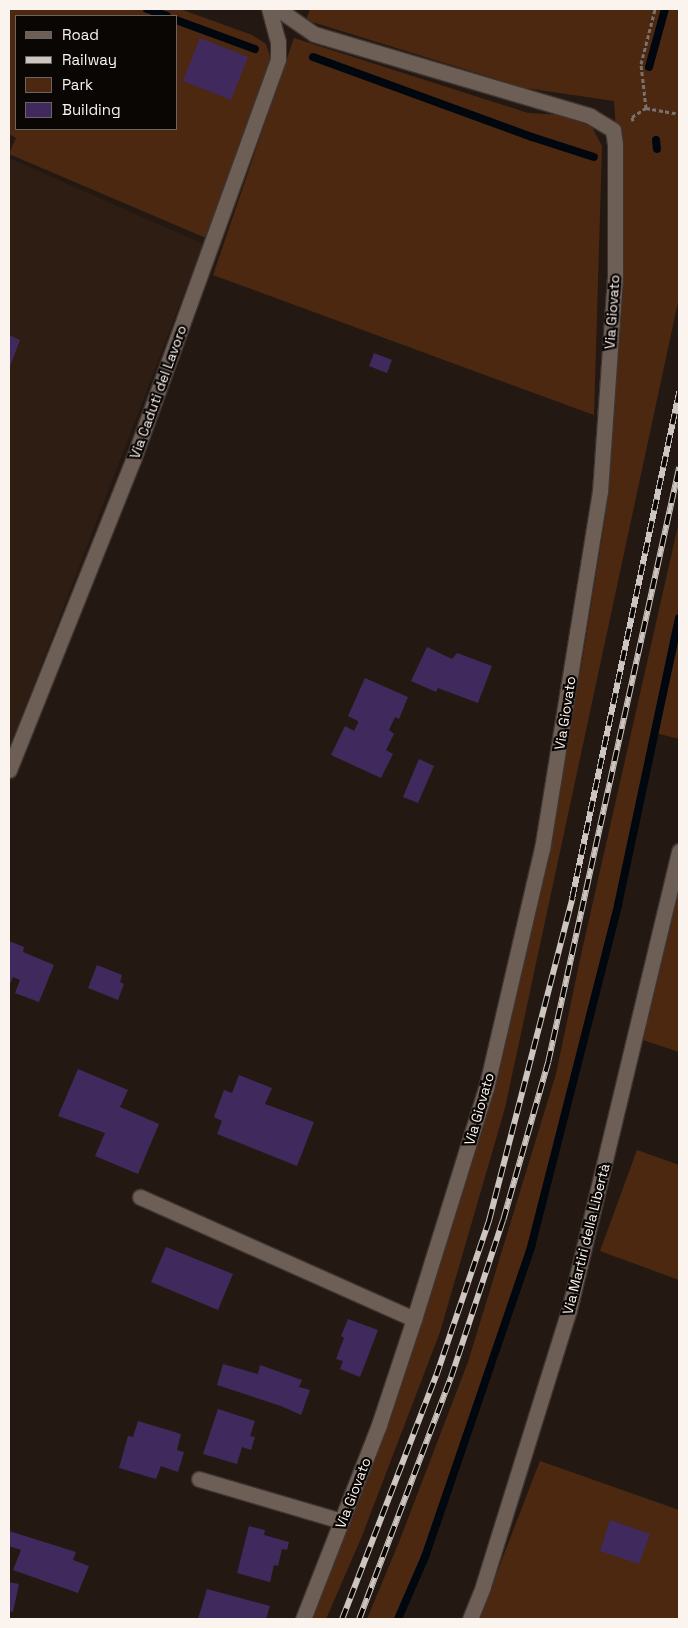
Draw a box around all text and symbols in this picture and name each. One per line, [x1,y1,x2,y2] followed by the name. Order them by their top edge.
[15,15,178,130] legend
[62,25,99,44] text: Road
[62,50,117,69] text: Railway
[62,75,93,94] text: Park
[62,100,121,119] text: Building
[601,274,623,350] street label: Via Giovato
[126,323,190,461] street label: Via Caduti del Lavoro
[551,675,579,751] street label: Via Giovato
[461,1071,497,1147] street label: Via Giovato
[559,1162,613,1316] street label: Via Martiri della Libertà
[332,1455,374,1531] street label: Via Giovato

